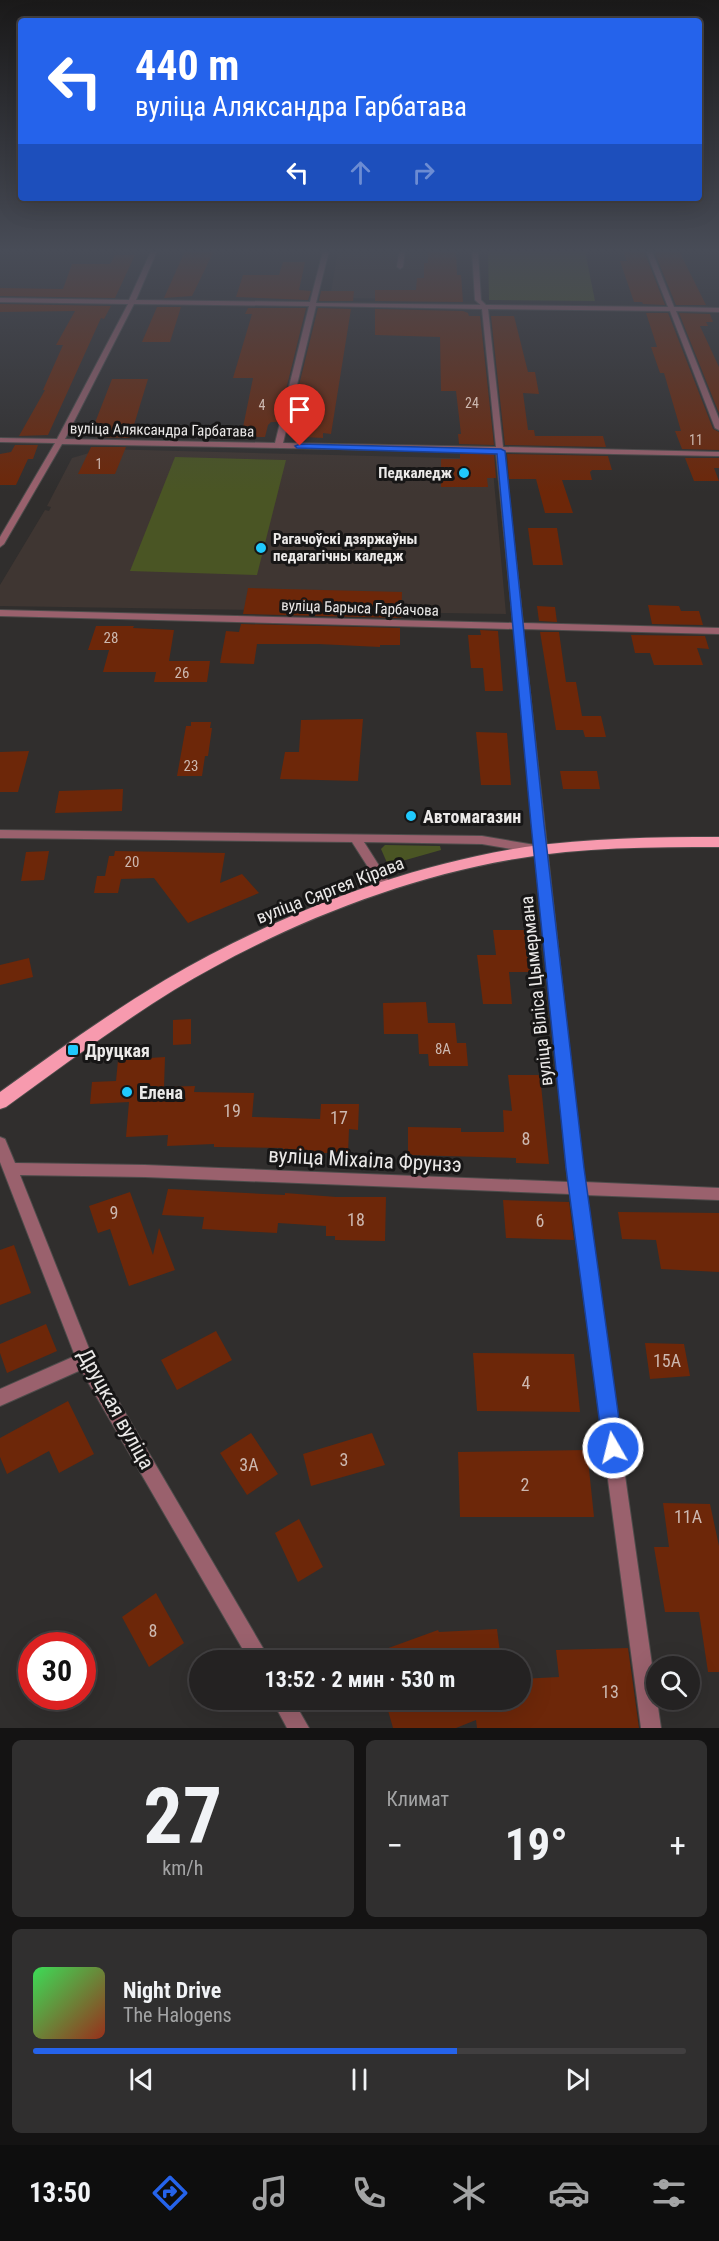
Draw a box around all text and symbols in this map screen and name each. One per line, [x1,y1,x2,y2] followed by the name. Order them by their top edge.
[135,41,240,90] text: 440 m
[36,42,114,120] icon: left
[135,91,467,123] text: вуліца Аляксандра Гарбатава
[281,156,314,189] icon: left
[344,156,377,189] icon: ahead
[407,156,440,189] icon: right
[274,384,325,446] pin
[283,393,316,426] icon: arrive
[465,395,479,411] house number: 24
[259,397,266,413] house number: 4
[70,419,254,441] street label: вуліца Аляксандра Гарбатава
[689,432,703,448] house number: 11
[96,456,102,472] house number: 1
[378,464,452,482] place label: Педкаледж
[457,466,471,480] marker: Педкаледж
[273,530,417,565] place label: Рагачоўскі дзяржаўны педагагічны каледж
[254,541,268,555] marker: Рагачоўскі дзяржаўны педагагічны каледж
[281,596,439,620] street label: вуліца Барыса Гарбачова
[104,629,118,647] house number: 28
[175,664,189,682] house number: 26
[184,757,198,775] house number: 23
[423,806,521,827] place label: Автомагазин
[404,809,418,823] marker: Автомагазин
[253,852,407,928] street label: вуліца Сяргея Кірава
[125,853,139,871] house number: 20
[516,895,556,1087] street label: вуліца Віліса Цымермана
[85,1040,150,1061] place label: Друцкая
[435,1040,451,1058] house number: 8А
[66,1043,80,1057] marker: Друцкая
[139,1082,183,1103] place label: Елена
[120,1085,134,1099] marker: Елена
[223,1100,241,1121] house number: 19
[330,1107,348,1128] house number: 17
[522,1128,530,1149] house number: 8
[268,1143,462,1177] street label: вуліца Міхаіла Фрунзэ
[110,1202,118,1223] house number: 9
[347,1209,365,1230] house number: 18
[536,1210,544,1231] house number: 6
[73,1344,159,1474] street label: Друцкая вуліца
[653,1350,682,1371] house number: 15А
[522,1372,531,1393] house number: 4
[581,1416,645,1480] position arrow
[340,1449,348,1470] house number: 3
[239,1454,259,1475] house number: 3А
[521,1474,530,1495] house number: 2
[674,1506,703,1527] house number: 11А
[149,1620,157,1641] house number: 8
[18,1632,96,1710] speed limit sign: 30
[646,1656,700,1710] map controls
[646,1656,700,1710] button: search
[265,1667,455,1692] text: 13:52 · 2 мин · 530 m
[601,1681,619,1702] house number: 13
[143,1771,222,1862] text: 27
[387,1787,449,1811] text: Климат
[505,1818,568,1871] text: 19°
[387,1826,403,1865] text: −
[670,1826,686,1865] text: +
[162,1856,203,1880] text: km/h
[123,1978,221,2003] text: Night Drive
[123,2003,232,2027] text: The Halogens
[125,2063,158,2096] icon: previous
[343,2063,376,2096] icon: pause
[561,2063,594,2096] icon: next
[149,2172,191,2214] icon: directions
[249,2172,291,2214] icon: music
[348,2172,390,2214] icon: phone
[448,2172,490,2214] icon: climate
[548,2172,590,2214] icon: car
[648,2172,690,2214] icon: filters
[29,2177,91,2209] text: 13:50

